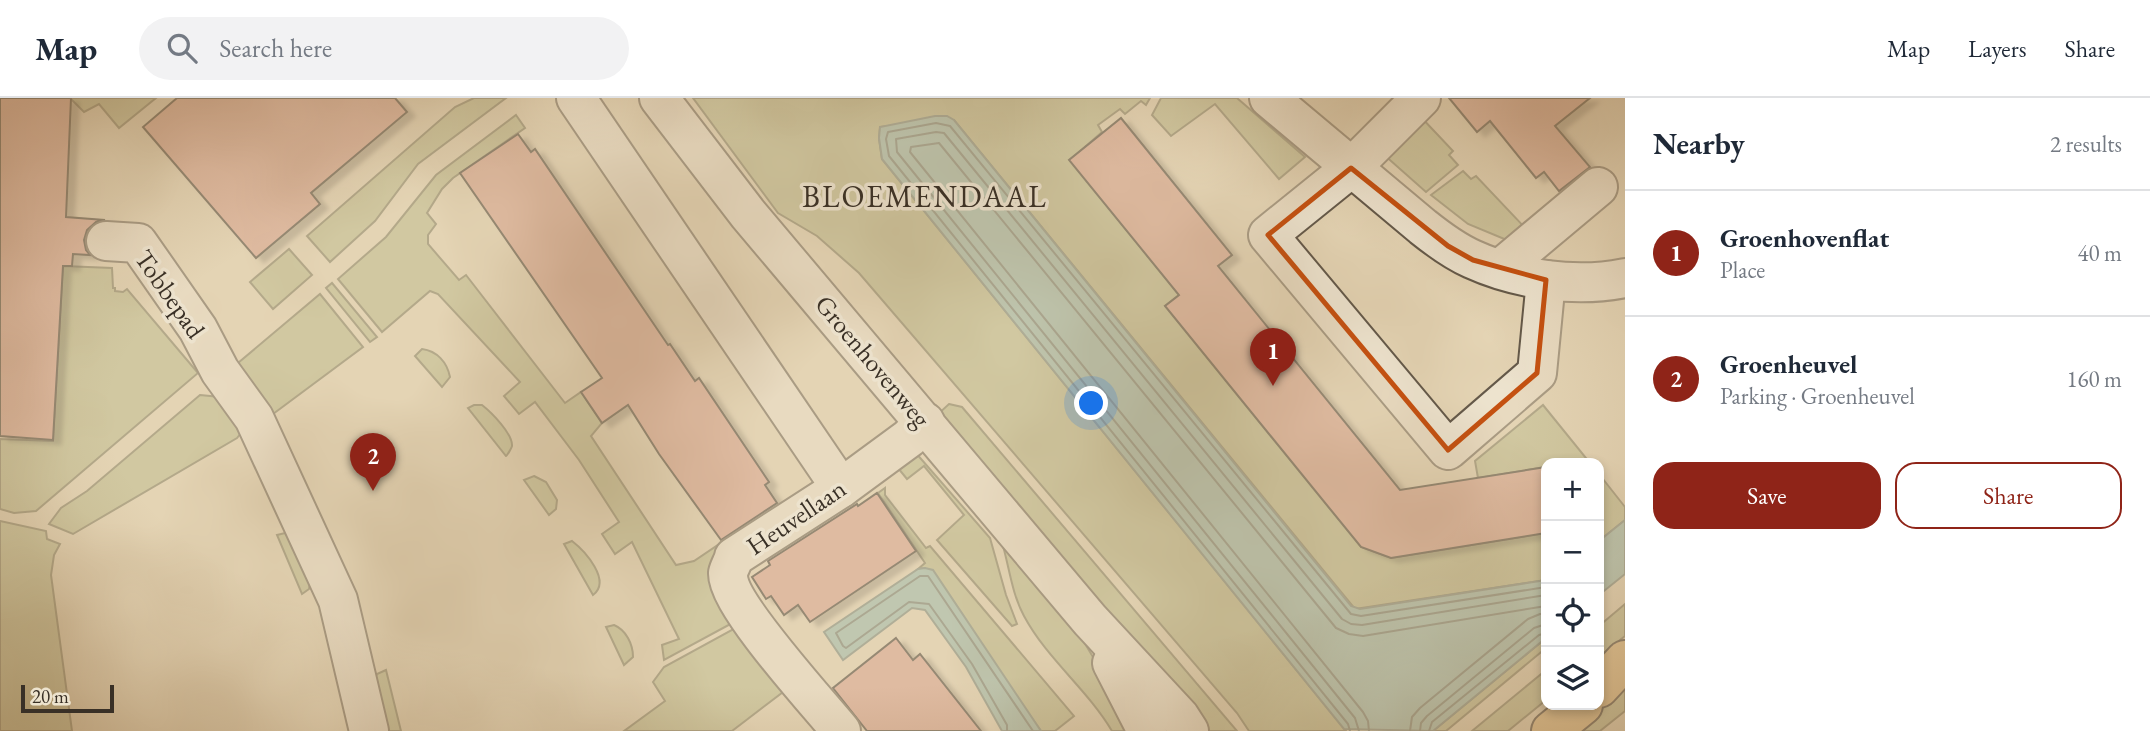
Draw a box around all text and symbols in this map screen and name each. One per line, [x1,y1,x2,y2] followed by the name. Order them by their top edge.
[139,17,629,80] search box
[35,27,97,70] text: Map
[163,29,201,67] icon: search
[219,31,332,65] text: Search here
[1887,33,1930,64] text: Map
[1968,33,2027,64] text: Layers
[2065,33,2115,64] text: Share
[1653,124,1745,163] text: Nearby
[2050,129,2122,159] text: 2 results
[802,177,1048,216] district label: BLOEMENDAAL
[1720,221,1889,255] text: Groenhovenflat
[1670,238,1682,268] text: 1
[2077,238,2122,268] text: 40 m
[127,243,213,346] street label: Tobbepad
[1720,255,1765,285] text: Place
[808,288,939,435] street label: Groenhovenweg
[1250,328,1296,386] pin: 1
[1720,347,1858,381] text: Groenheuvel
[1670,364,1682,394] text: 2
[2066,364,2122,394] text: 160 m
[1720,381,1915,411] text: Parking · Groenheuvel
[1074,386,1108,420] your location
[350,433,396,491] pin: 2
[1541,458,1604,710] map controls
[1541,458,1604,521] button: +
[1653,462,1881,529] button: Save
[1895,462,2122,529] button: Share
[740,471,852,563] street label: Heuvellaan
[1541,521,1604,584] button: −
[1541,584,1604,647] button: locate
[1541,647,1604,710] button: layers
[21,682,114,714] scale bar
[32,684,69,709] text: 20 m

